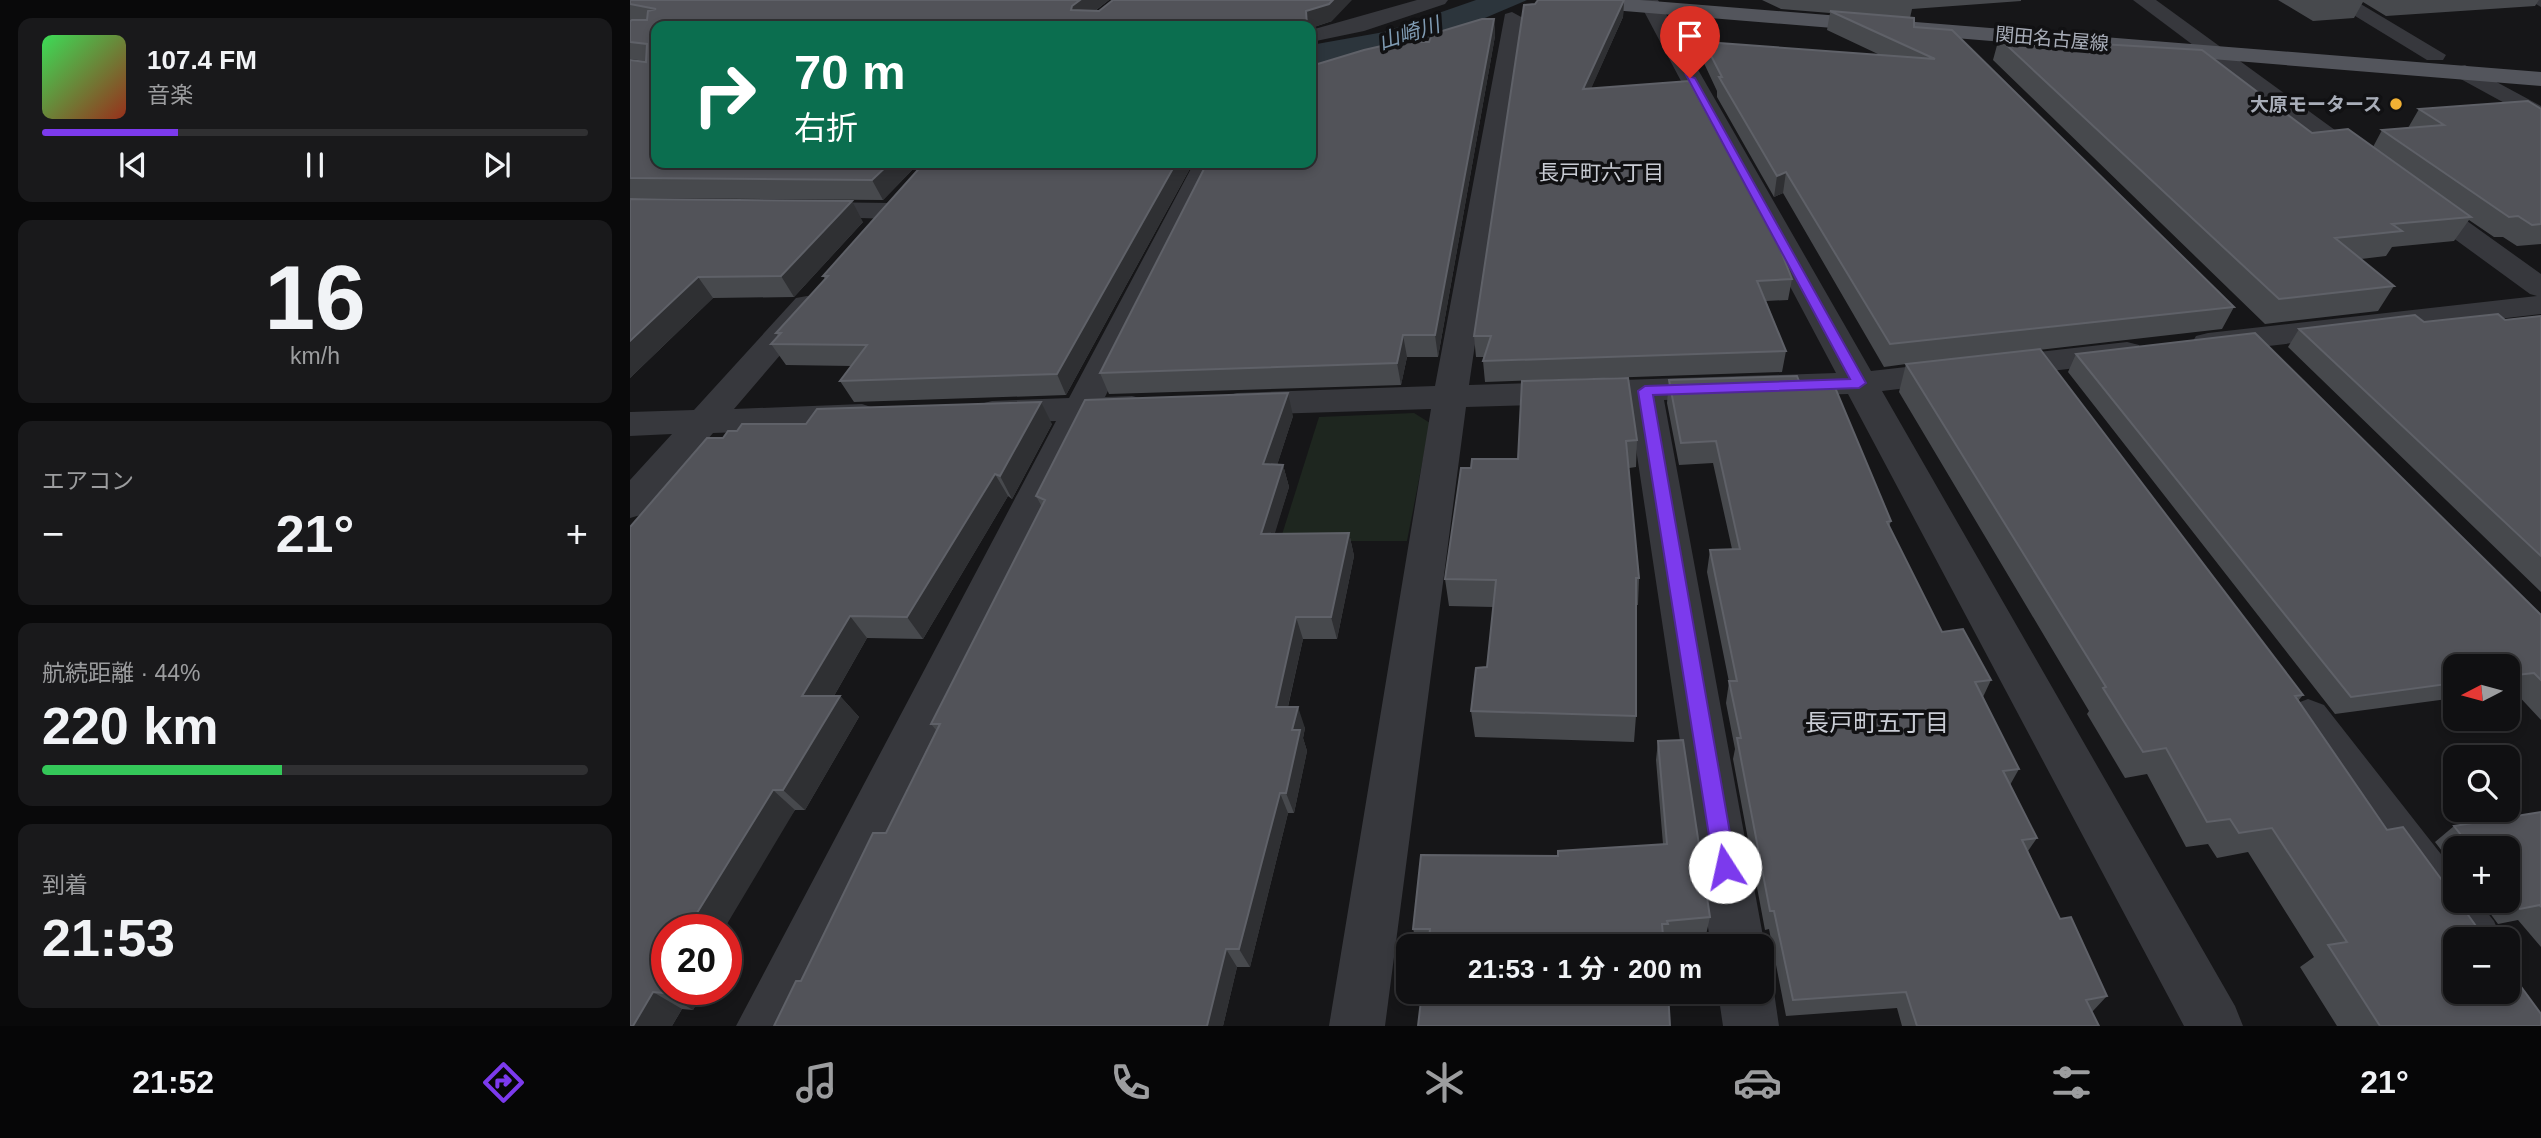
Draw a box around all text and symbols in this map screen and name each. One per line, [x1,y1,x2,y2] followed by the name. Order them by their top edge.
[1660,6,1720,78] pin
[1375,12,1444,54] water label: 山崎川
[1671,17,1709,55] icon: arrive
[1994,24,2110,54] street label: 関田名古屋線
[147,45,257,75] text: 107.4 FM
[794,45,906,99] text: 70 m
[679,49,770,140] icon: right
[147,82,193,108] text: 音楽
[2250,94,2382,115] place label: 大原モータース
[2388,96,2404,112] marker: 大原モータース
[794,110,858,146] text: 右折
[114,146,152,184] icon: previous
[296,146,334,184] icon: pause
[478,146,516,184] icon: next
[1538,161,1664,184] district label: 長戸町六丁目
[264,247,366,348] text: 16
[290,343,340,369] text: km/h
[42,468,134,494] text: エアコン
[276,505,354,563] text: 21°
[42,513,64,555] text: −
[566,513,588,555] text: +
[2443,654,2520,732] north arrow
[2443,654,2520,1004] map controls
[42,660,200,686] text: 航続距離 · 44%
[42,697,218,755] text: 220 km
[1805,709,1949,736] district label: 長戸町五丁目
[2443,745,2520,822] button: search
[1688,830,1762,904] position arrow
[2443,836,2520,913] button: +
[42,872,88,898] text: 到着
[42,909,175,967] text: 21:53
[651,914,742,1005] speed limit sign: 20
[2443,927,2520,1004] button: −
[1468,954,1702,984] text: 21:53 · 1 分 · 200 m
[479,1058,528,1107] icon: directions
[792,1058,841,1107] icon: music
[1106,1058,1155,1107] icon: phone
[1420,1058,1469,1107] icon: climate
[1733,1058,1782,1107] icon: car
[2047,1058,2096,1107] icon: filters
[132,1064,214,1100] text: 21:52
[2360,1064,2409,1100] text: 21°

